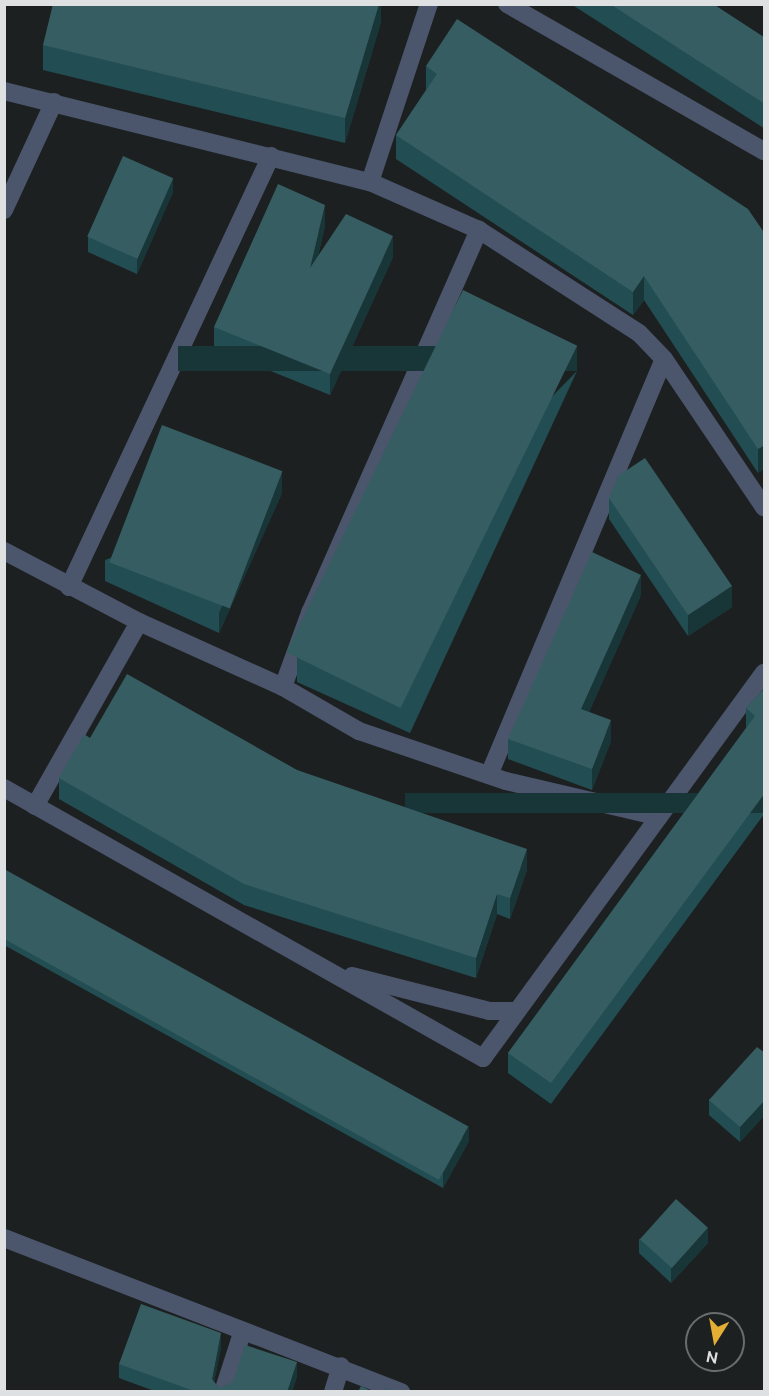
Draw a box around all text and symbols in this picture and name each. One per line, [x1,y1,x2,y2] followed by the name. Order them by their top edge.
[685,1312,745,1372] north arrow
[704,1348,720,1368] text: N

